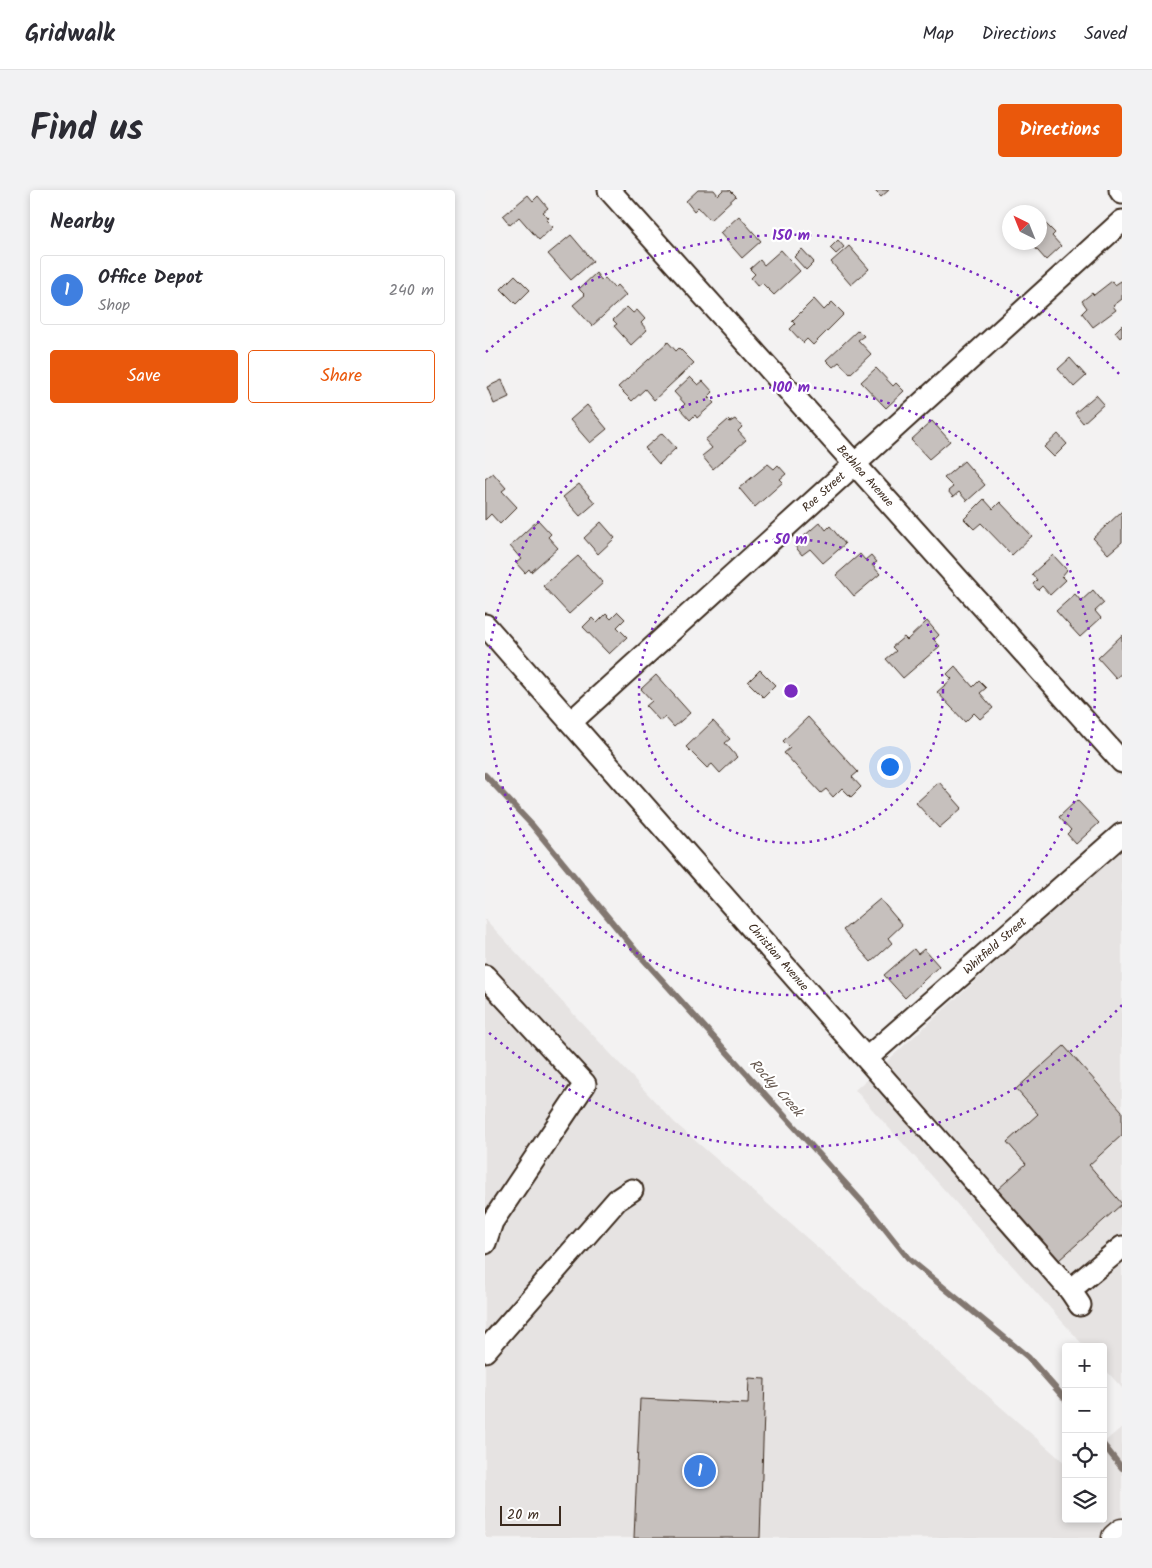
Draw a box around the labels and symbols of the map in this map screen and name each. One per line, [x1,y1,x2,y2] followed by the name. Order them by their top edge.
[1002,205,1047,250] north arrow
[772,224,810,248] text: 150 m
[772,376,810,400] text: 100 m
[832,441,899,512] street label: Bethlea Avenue
[798,467,850,517] street label: Roe Street
[773,528,808,552] text: 50 m
[782,682,800,700] centre of rings
[877,754,903,780] your location
[959,913,1031,979] street label: Whitfield Street
[743,919,814,996] street label: Christian Avenue
[744,1054,810,1124] water label: Rocky Creek
[684,1452,716,1490] pin: 1
[500,1503,561,1526] scale bar

